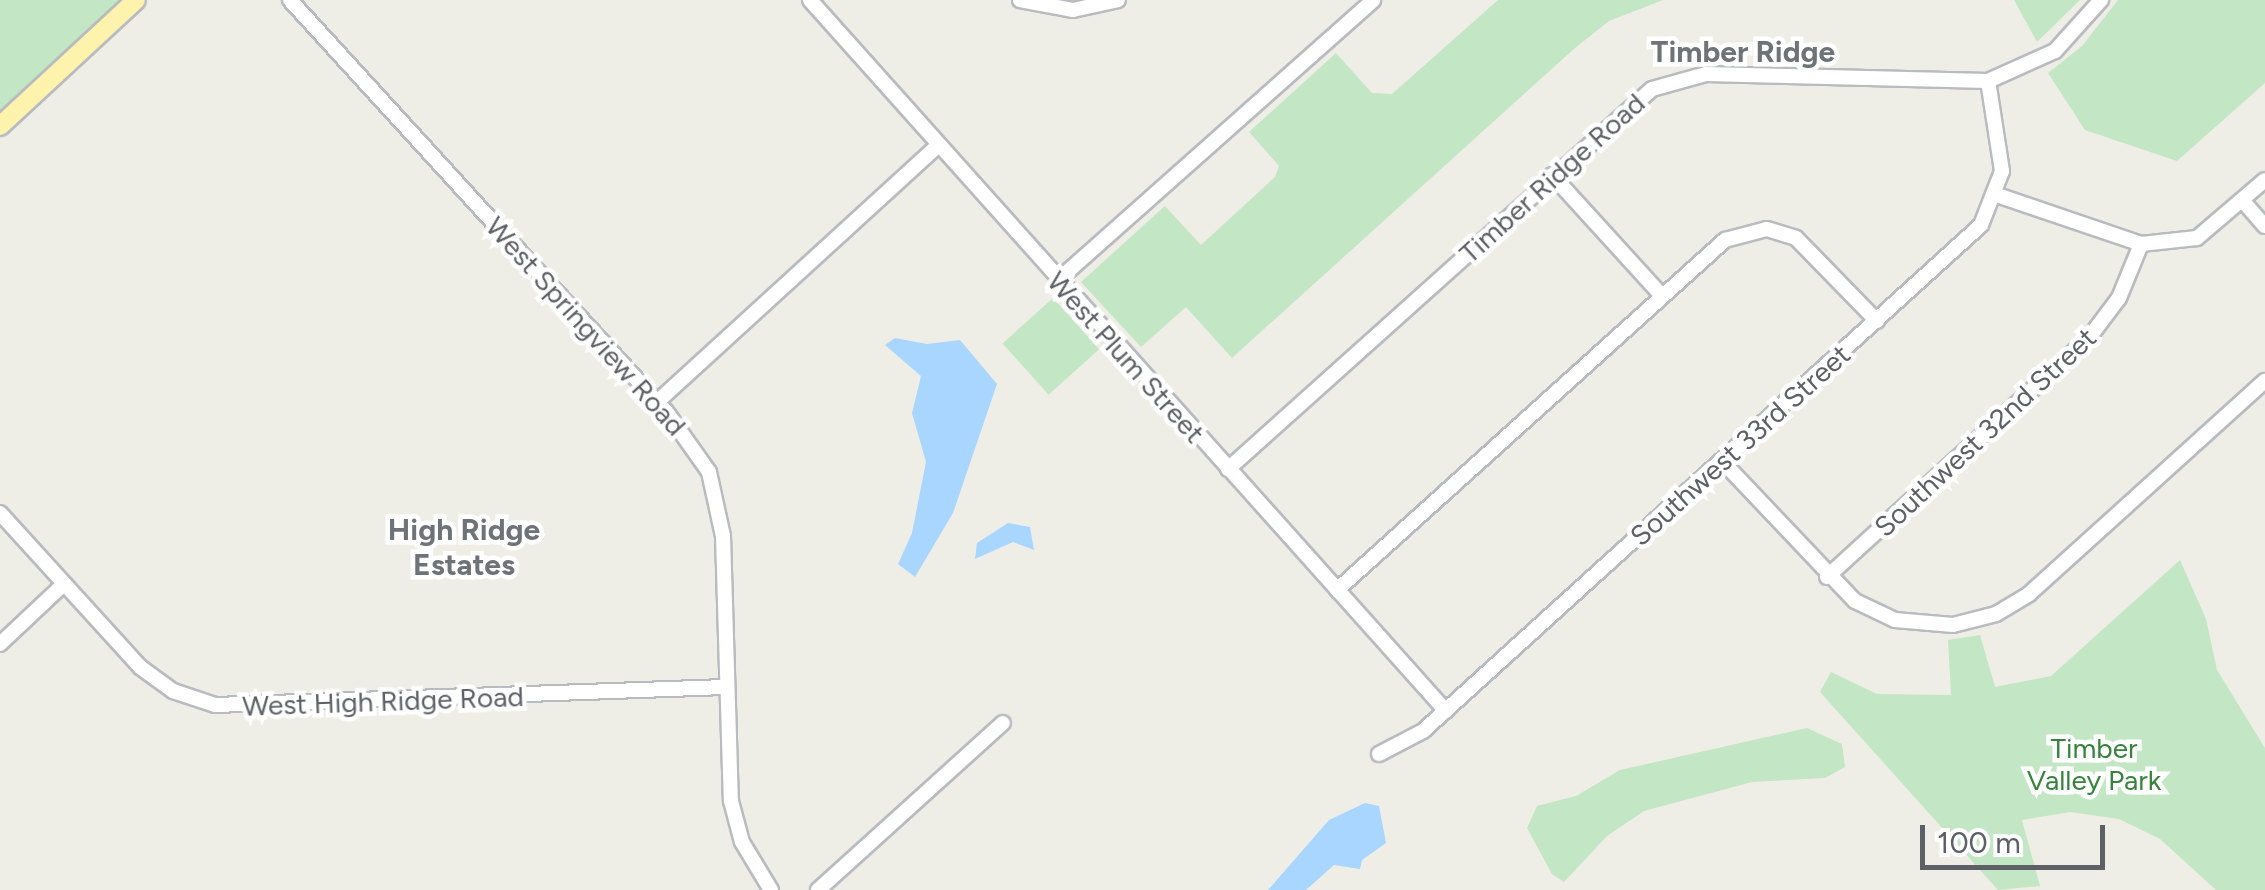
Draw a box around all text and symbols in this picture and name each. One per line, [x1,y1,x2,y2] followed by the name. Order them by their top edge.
[1651,34,1835,70] district label: Timber Ridge
[1453,86,1651,270] street label: Timber Ridge Road
[479,210,693,442] street label: West Springview Road
[1040,264,1212,450] street label: West Plum Street
[1867,321,2103,543] street label: Southwest 32nd Street
[1623,337,1857,553] street label: Southwest 33rd Street
[388,512,540,582] district label: High Ridge Estates
[242,679,524,723] street label: West High Ridge Road
[2027,731,2161,797] park label: Timber Valley Park
[1925,805,2110,867] scale bar
[1937,824,2021,861] text: 100 m

